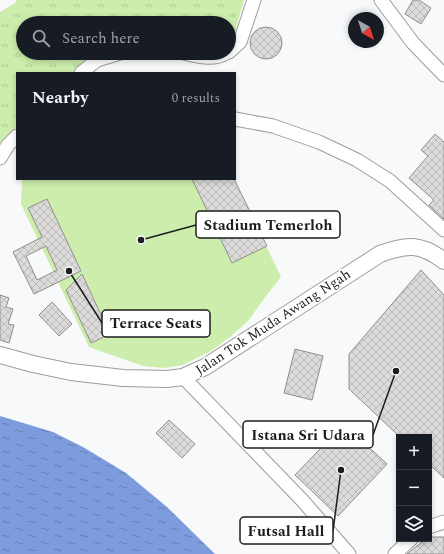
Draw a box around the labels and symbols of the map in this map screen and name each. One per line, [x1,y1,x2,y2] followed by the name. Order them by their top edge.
[348,12,384,48] north arrow
[196,211,340,238] callout: Stadium Temerloh
[204,214,332,237] text: Stadium Temerloh
[191,264,355,380] street label: Jalan Tok Muda Awang Ngah
[102,310,210,337] callout: Terrace Seats
[110,312,202,335] text: Terrace Seats
[243,421,373,448] callout: Istana Sri Udara
[251,424,365,447] text: Istana Sri Udara
[240,517,333,544] callout: Futsal Hall
[248,520,325,543] text: Futsal Hall

